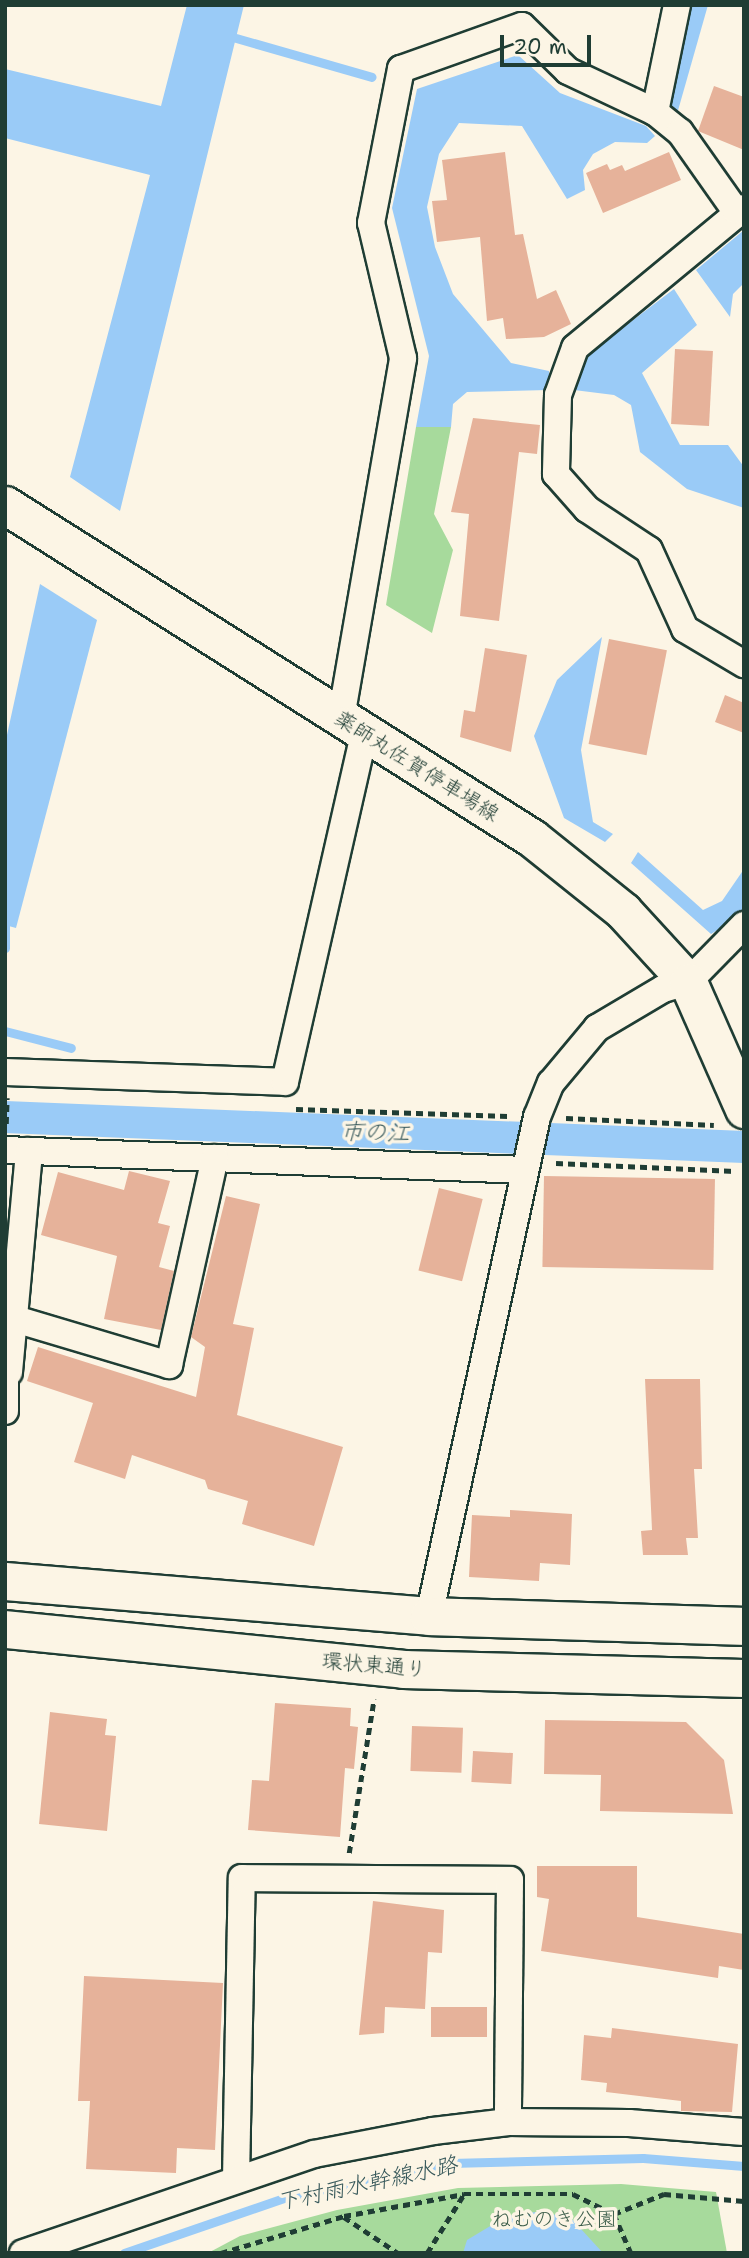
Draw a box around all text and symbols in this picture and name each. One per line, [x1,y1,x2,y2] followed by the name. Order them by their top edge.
[504,21,595,65] scale bar
[513,33,567,61] text: 20 m
[330,705,504,827] street label: 薬師丸佐賀停車場線
[340,1117,410,1147] water label: 市の江
[321,1648,427,1682] street label: 環状東通り
[274,2150,460,2216] water label: 下村雨水幹線水路
[491,2206,617,2232] park label: ねむのき公園

